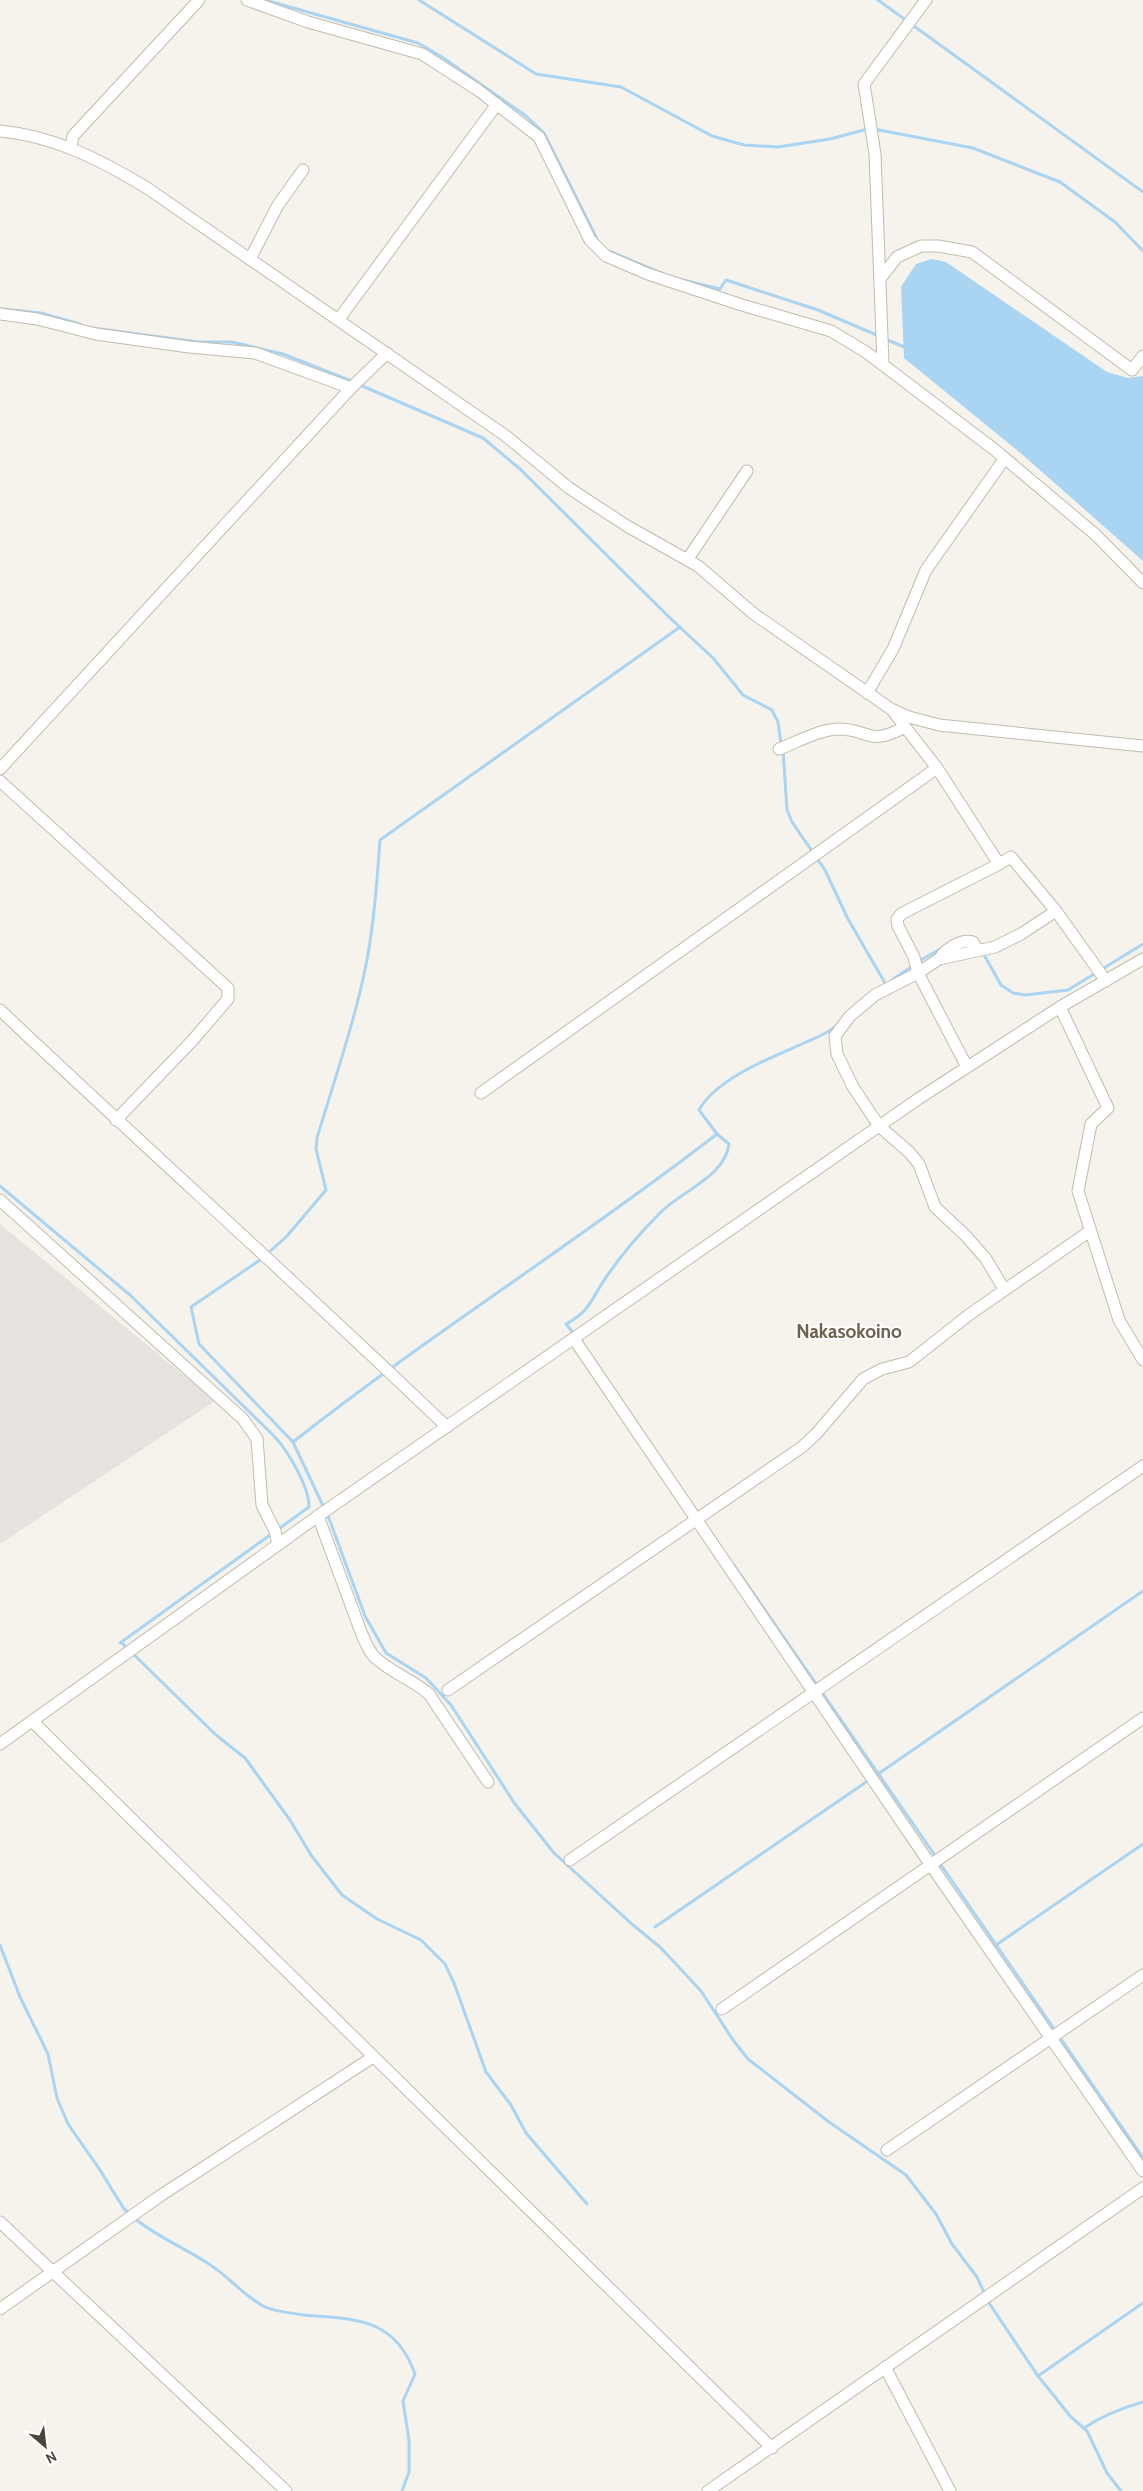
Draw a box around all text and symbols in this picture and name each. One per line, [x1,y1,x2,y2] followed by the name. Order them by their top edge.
[796,1320,902,1343] district label: Nakasokoino
[20,2421,70,2471] north arrow
[43,2447,60,2468] text: N

